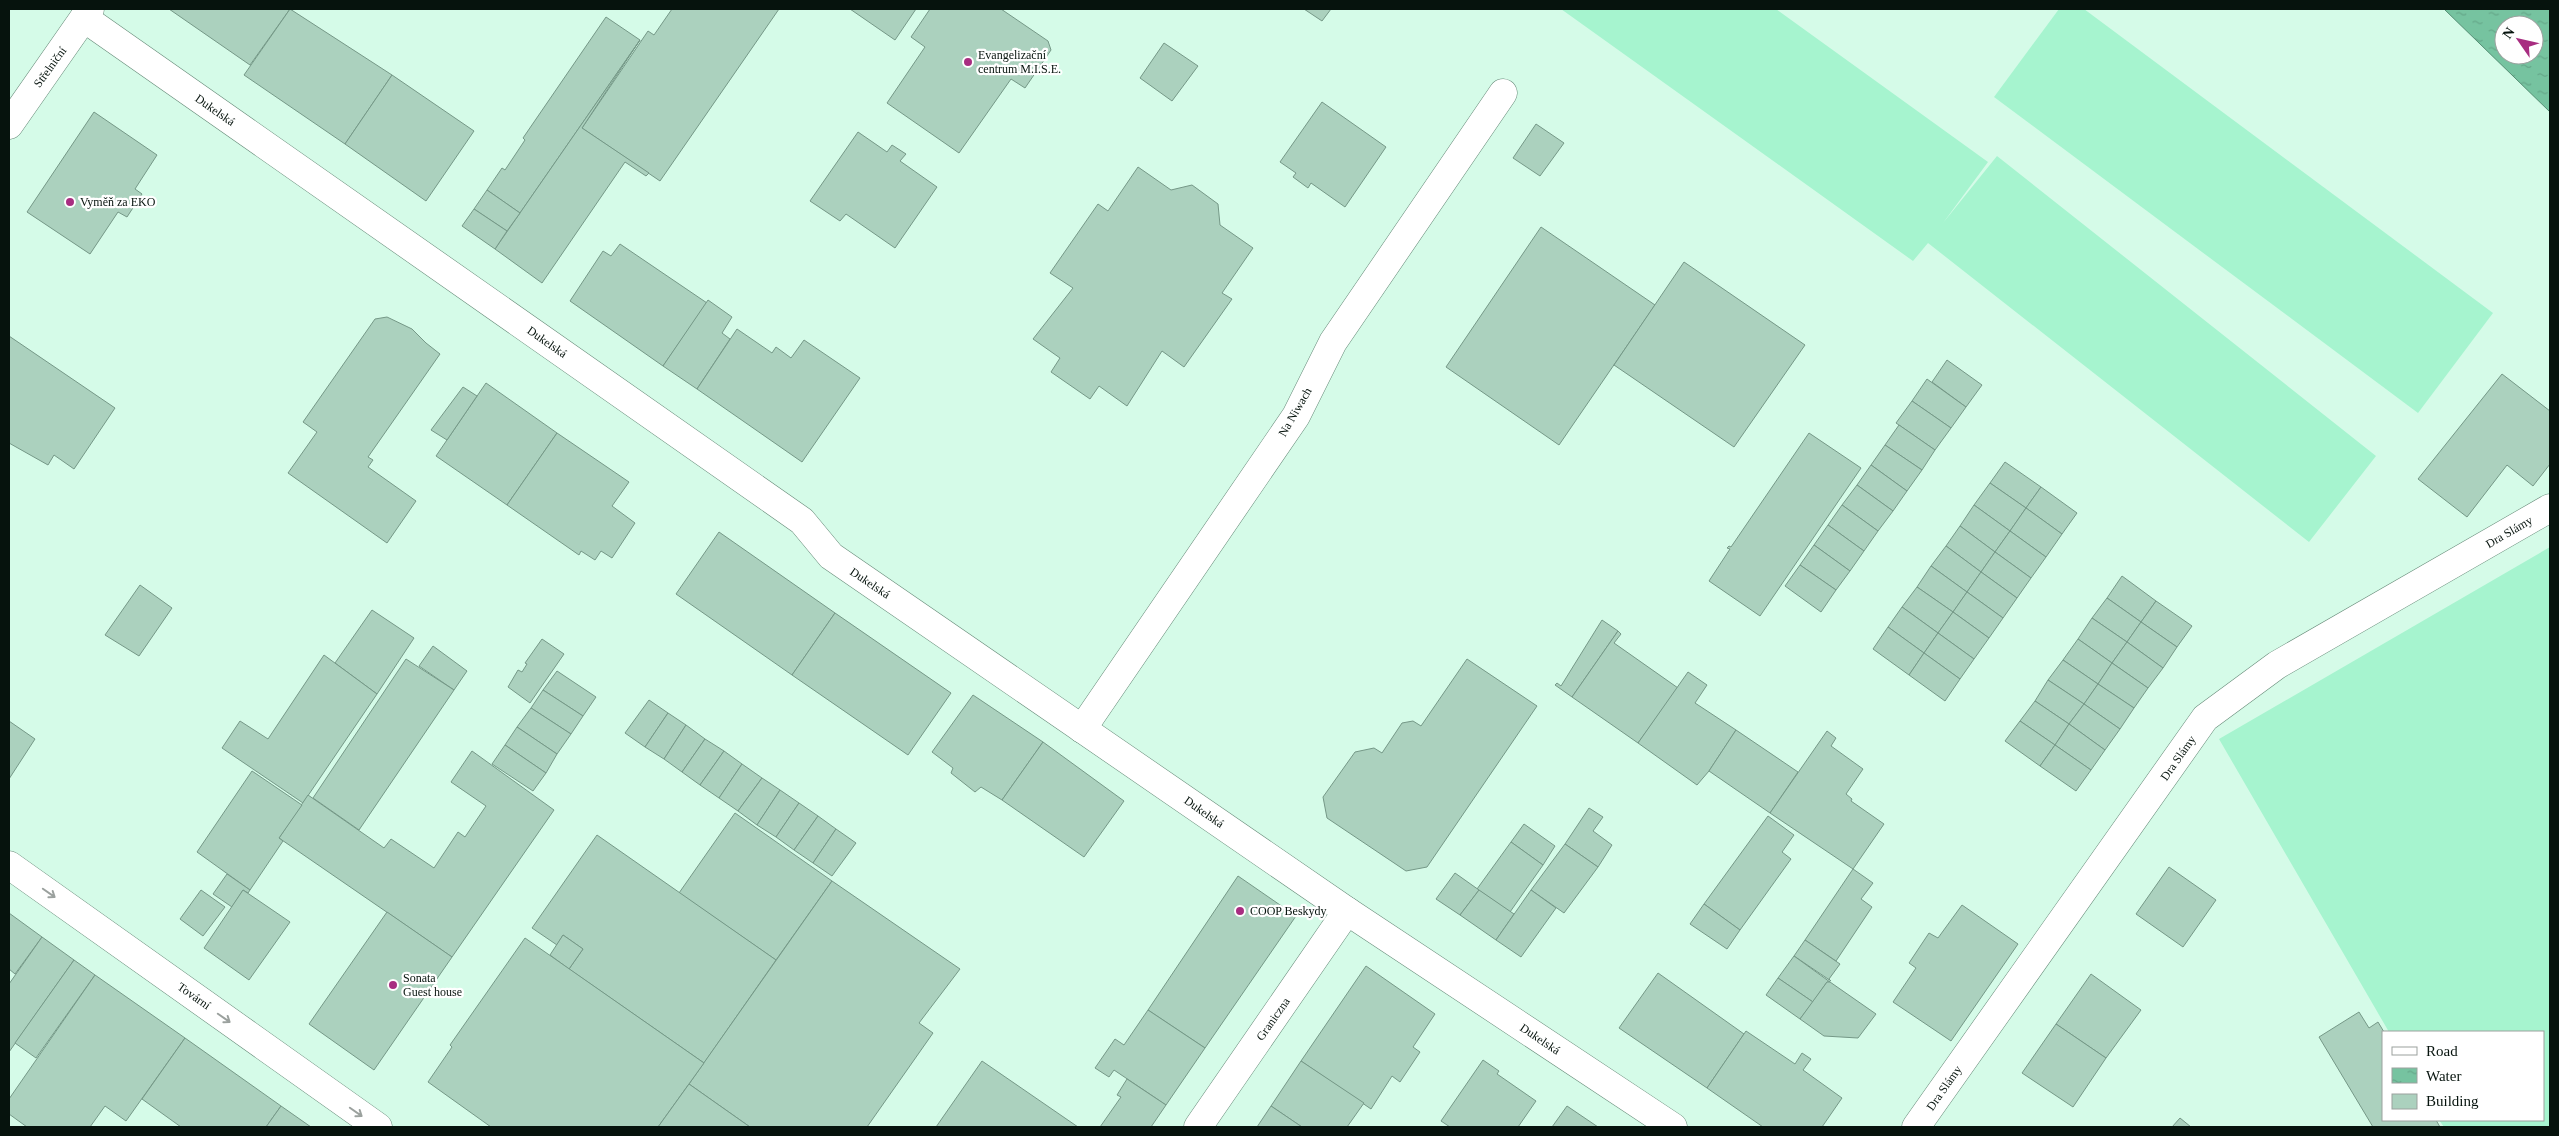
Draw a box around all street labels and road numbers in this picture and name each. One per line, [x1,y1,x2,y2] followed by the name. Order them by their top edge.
[31,43,70,90] street label: Střelniční
[192,91,238,129] street label: Dukelská
[524,323,570,361] street label: Dukelská
[1275,385,1315,439] street label: Na Niwach
[2483,513,2535,551] street label: Dra Slámy
[847,565,893,602] street label: Dukelská
[2157,733,2199,783] street label: Dra Slámy
[1181,793,1227,831] street label: Dukelská
[175,980,214,1013] street label: Tovární
[1253,994,1293,1043] street label: Graniczna
[1517,1021,1563,1058] street label: Dukelská
[1923,1063,1965,1113] street label: Dra Slámy

